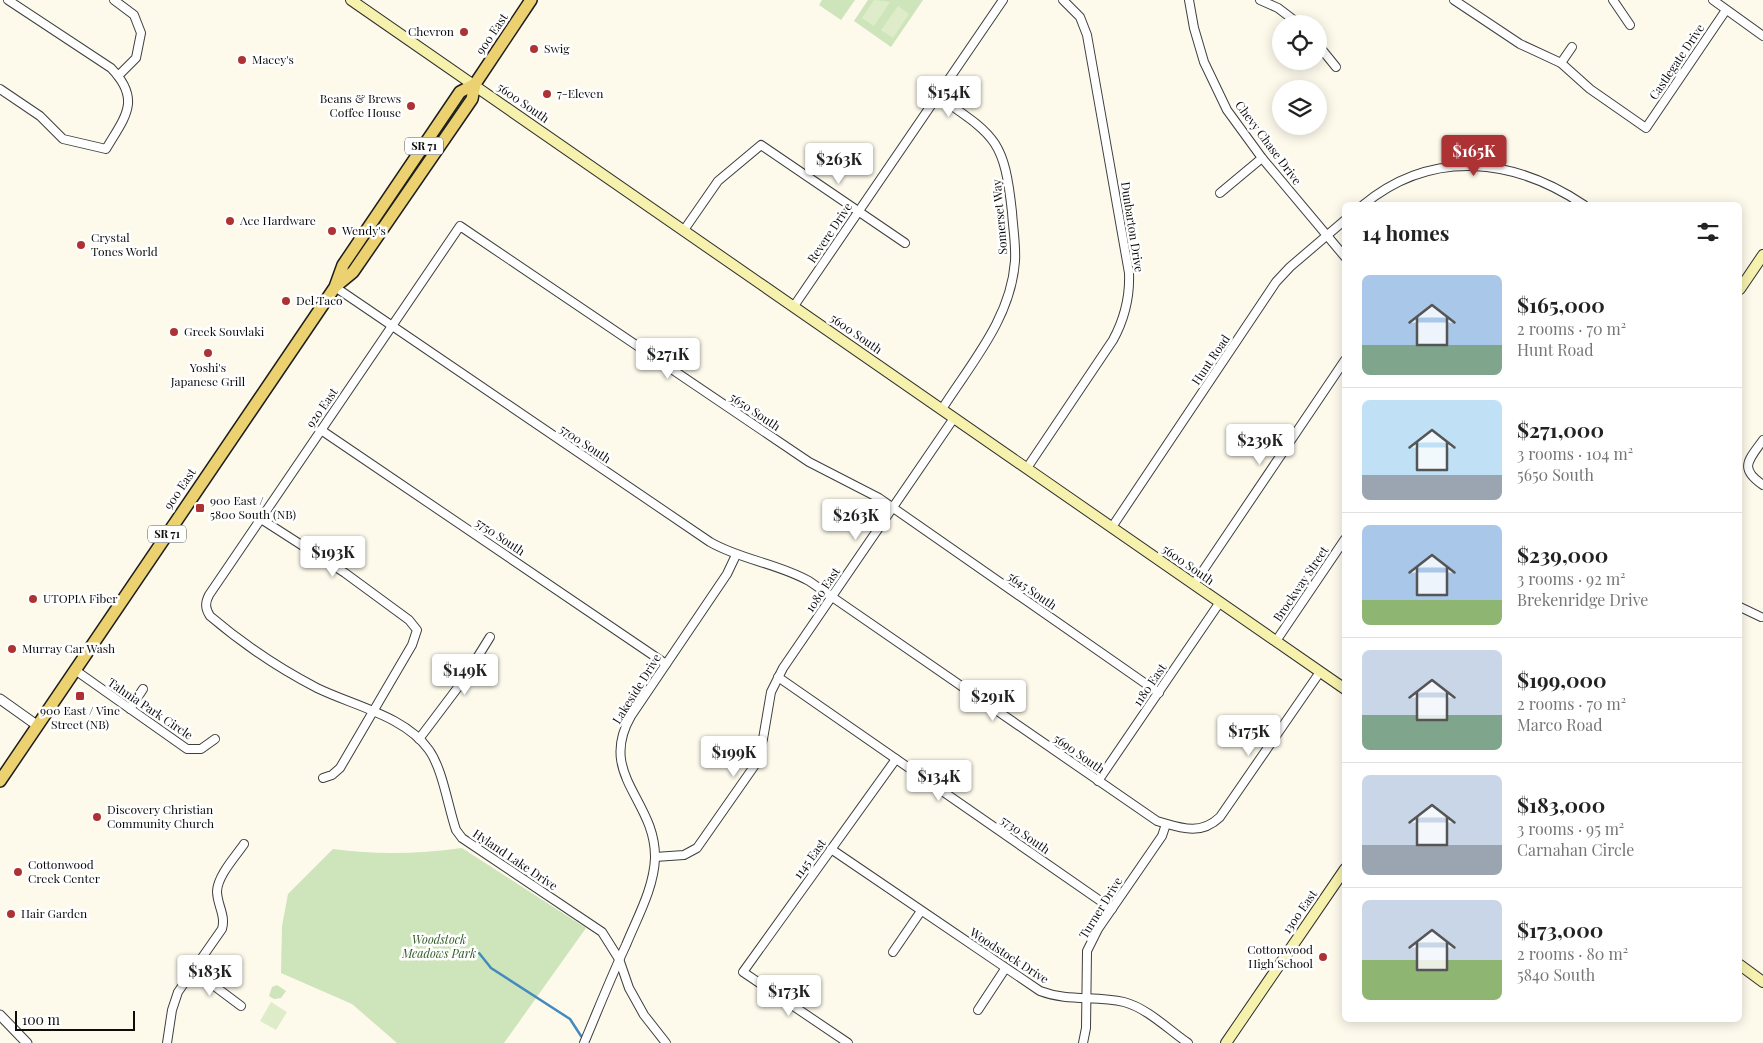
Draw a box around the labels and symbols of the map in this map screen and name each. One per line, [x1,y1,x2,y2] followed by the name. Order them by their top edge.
[472,9,511,57] street label: 900 East
[1645,20,1707,102] street label: Castlegate Drive
[408,23,454,39] place label: Chevron
[458,26,470,38] marker: Chevron
[544,40,570,56] place label: Swig
[528,43,540,55] marker: Swig
[252,51,294,67] place label: Macey's
[236,54,248,66] marker: Macey's
[914,76,984,118] pin: $154K
[494,78,553,126] street label: 5600 South
[557,85,603,101] place label: 7-Eleven
[541,88,553,100] marker: 7-Eleven
[320,90,401,120] place label: Beans & Brews Coffee House
[1232,97,1306,188] street label: Chevy Chase Drive
[405,100,417,112] marker: Beans & Brews Coffee House
[1439,134,1509,177] pin: $165K
[405,138,443,154] road number: SR 71
[804,142,874,185] pin: $263K
[988,179,1010,255] street label: Somerset Way
[1118,181,1148,273] street label: Dunbarton Drive
[803,199,855,266] street label: Revere Drive
[239,212,316,228] place label: Ace Hardware
[224,215,236,227] marker: Ace Hardware
[341,222,386,238] place label: Wendy's
[326,225,338,237] marker: Wendy's
[91,229,158,259] place label: Crystal Tones World
[75,239,87,251] marker: Crystal Tones World
[296,292,343,308] place label: Del Taco
[280,295,292,307] marker: Del Taco
[827,309,886,357] street label: 5600 South
[184,323,265,339] place label: Greek Souvlaki
[168,326,180,338] marker: Greek Souvlaki
[1187,331,1233,388] street label: Hunt Road
[633,338,703,380] pin: $271K
[202,347,214,359] marker: Yoshi's Japanese Grill
[170,359,246,389] place label: Yoshi's Japanese Grill
[302,384,341,430] street label: 920 East
[727,388,784,434] street label: 5650 South
[557,420,614,466] street label: 5700 South
[1225,424,1295,466] pin: $239K
[160,464,199,512] street label: 900 East
[210,492,296,522] place label: 900 East / 5800 South (NB)
[821,498,891,541] pin: $263K
[194,502,206,514] marker: 900 East / 5800 South (NB)
[473,514,528,559] street label: 5750 South
[148,526,186,542] road number: SR 71
[298,536,368,578] pin: $193K
[1159,540,1218,588] street label: 5600 South
[1269,542,1332,624] street label: Brockway Street
[801,563,843,615] street label: 1080 East
[1005,567,1060,613] street label: 5645 South
[43,590,118,606] place label: UTOPIA Fiber
[27,593,39,605] marker: UTOPIA Fiber
[22,640,115,656] place label: Murray Car Wash
[6,643,18,655] marker: Murray Car Wash
[608,650,664,726] street label: Lakeside Drive
[430,654,500,696] pin: $149K
[1129,659,1170,709] street label: 1180 East
[105,674,196,743] street label: Tahnia Park Circle
[958,680,1028,722] pin: $291K
[74,690,86,702] marker: 900 East / Vine Street (NB)
[40,702,120,732] place label: 900 East / Vine Street (NB)
[1214,714,1284,757] pin: $175K
[1051,730,1108,777] street label: 5690 South
[699,736,769,778] pin: $199K
[904,760,974,802] pin: $134K
[107,801,214,831] place label: Discovery Christian Community Church
[91,811,103,823] marker: Discovery Christian Community Church
[998,811,1053,857] street label: 5730 South
[470,825,561,893] street label: Hyland Lake Drive
[789,835,829,882] street label: 1145 East
[28,856,101,886] place label: Cottonwood Creek Center
[12,866,24,878] marker: Cottonwood Creek Center
[1075,874,1125,941] street label: Turner Drive
[1278,886,1320,936] street label: 1300 East
[21,905,87,921] place label: Hair Garden
[5,908,17,920] marker: Hair Garden
[966,923,1052,987] street label: Woodstock Drive
[401,931,476,961] park label: Woodstock Meadows Park
[1247,941,1314,971] place label: Cottonwood High School
[1317,951,1329,963] marker: Cottonwood High School
[175,954,245,997] pin: $183K
[754,974,824,1017] pin: $173K
[15,1008,135,1031] scale bar

